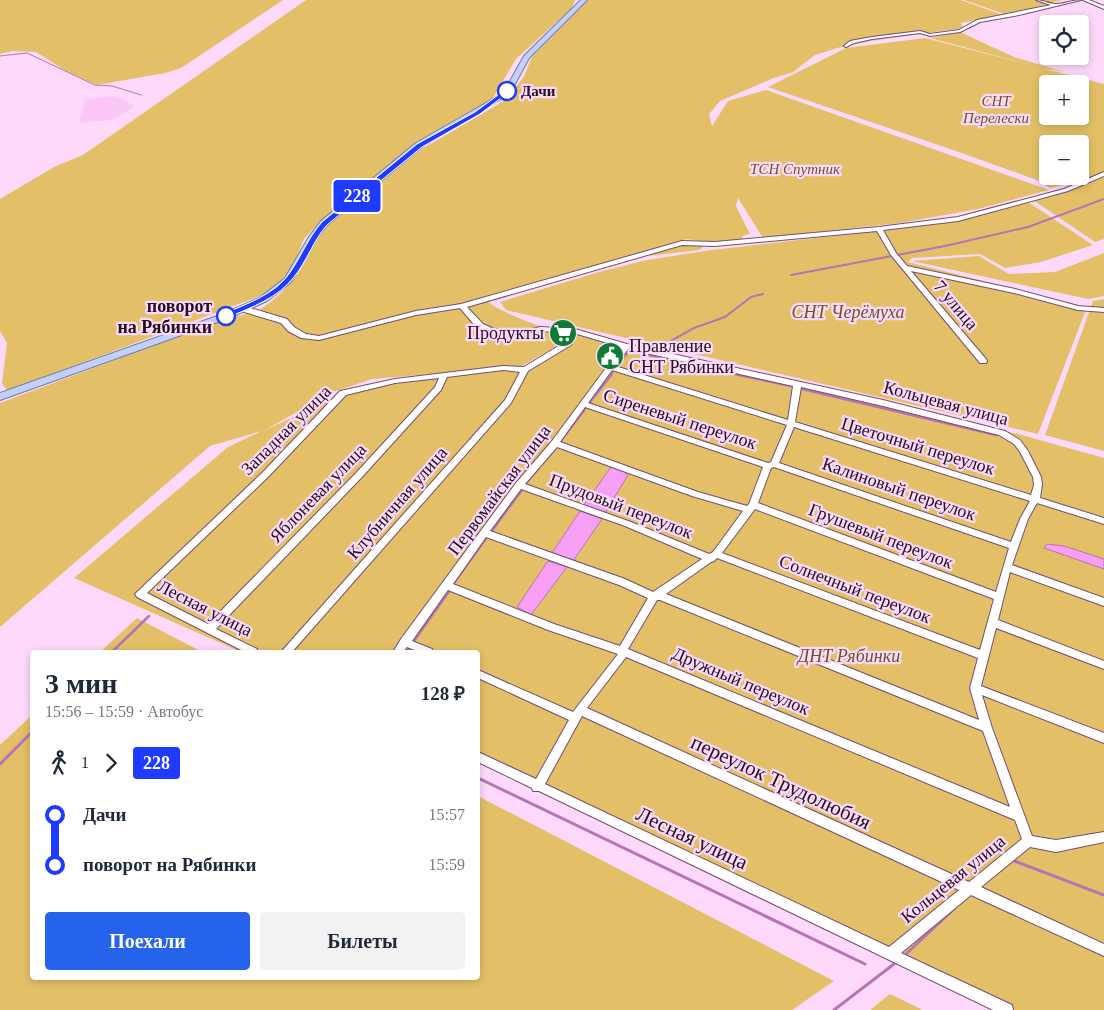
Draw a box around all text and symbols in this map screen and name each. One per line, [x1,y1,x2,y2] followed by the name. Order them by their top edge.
[1039,15,1089,185] map controls
[1039,15,1089,65] button: locate
[1039,75,1089,125] button: +
[497,81,517,101] marker: Дачи
[521,83,556,99] place label: Дачи
[962,93,1029,126] park label: СНТ Перелески
[1039,135,1089,185] button: −
[750,161,841,177] park label: ТСН Спутник
[328,180,386,212] line badge: 228
[344,186,371,206] text: 228
[930,276,982,334] street label: 7 улица
[117,296,212,337] place label: поворот на Рябинки
[792,302,904,322] park label: СНТ Черёмуха
[216,306,236,326] marker: поворот на Рябинки
[548,318,578,348] supermarket icon: Продукты
[467,323,544,343] place label: Продукты
[629,336,734,377] place label: Правление СНТ Рябинки
[595,341,625,371] public building icon: Правление СНТ Рябинки
[882,377,1010,429] street label: Кольцевая улица
[237,381,335,479] street label: Западная улица
[601,385,759,453] street label: Сиреневый переулок
[839,413,997,479] street label: Цветочный переулок
[444,421,554,559] street label: Первомайская улица
[266,439,370,547] street label: Яблоневая улица
[343,443,451,563] street label: Клубничная улица
[820,453,979,525] street label: Калиновый переулок
[547,469,696,543] street label: Прудовый переулок
[806,499,956,573] street label: Грушевый переулок
[776,551,934,627] street label: Солнечный переулок
[154,576,256,640] street label: Лесная улица
[669,643,813,719] street label: Дружный переулок
[796,646,900,666] park label: ДНТ Рябинки
[45,668,117,699] text: 3 мин
[421,683,465,704] text: 128 ₽
[45,703,203,720] text: 15:56 – 15:59 · Автобус
[687,730,875,834] street label: переулок Трудолюбия
[45,749,73,777] icon: walk
[97,749,125,777] icon: forward
[143,753,170,773] text: 228
[81,754,89,771] text: 1
[632,802,752,875] street label: Лесная улица
[83,804,126,825] text: Дачи
[429,806,465,823] text: 15:57
[897,831,1009,927] street label: Кольцевая улица
[83,854,256,875] text: поворот на Рябинки
[429,856,465,873] text: 15:59
[45,912,250,970] button: Поехали
[260,912,465,970] button: Билеты

